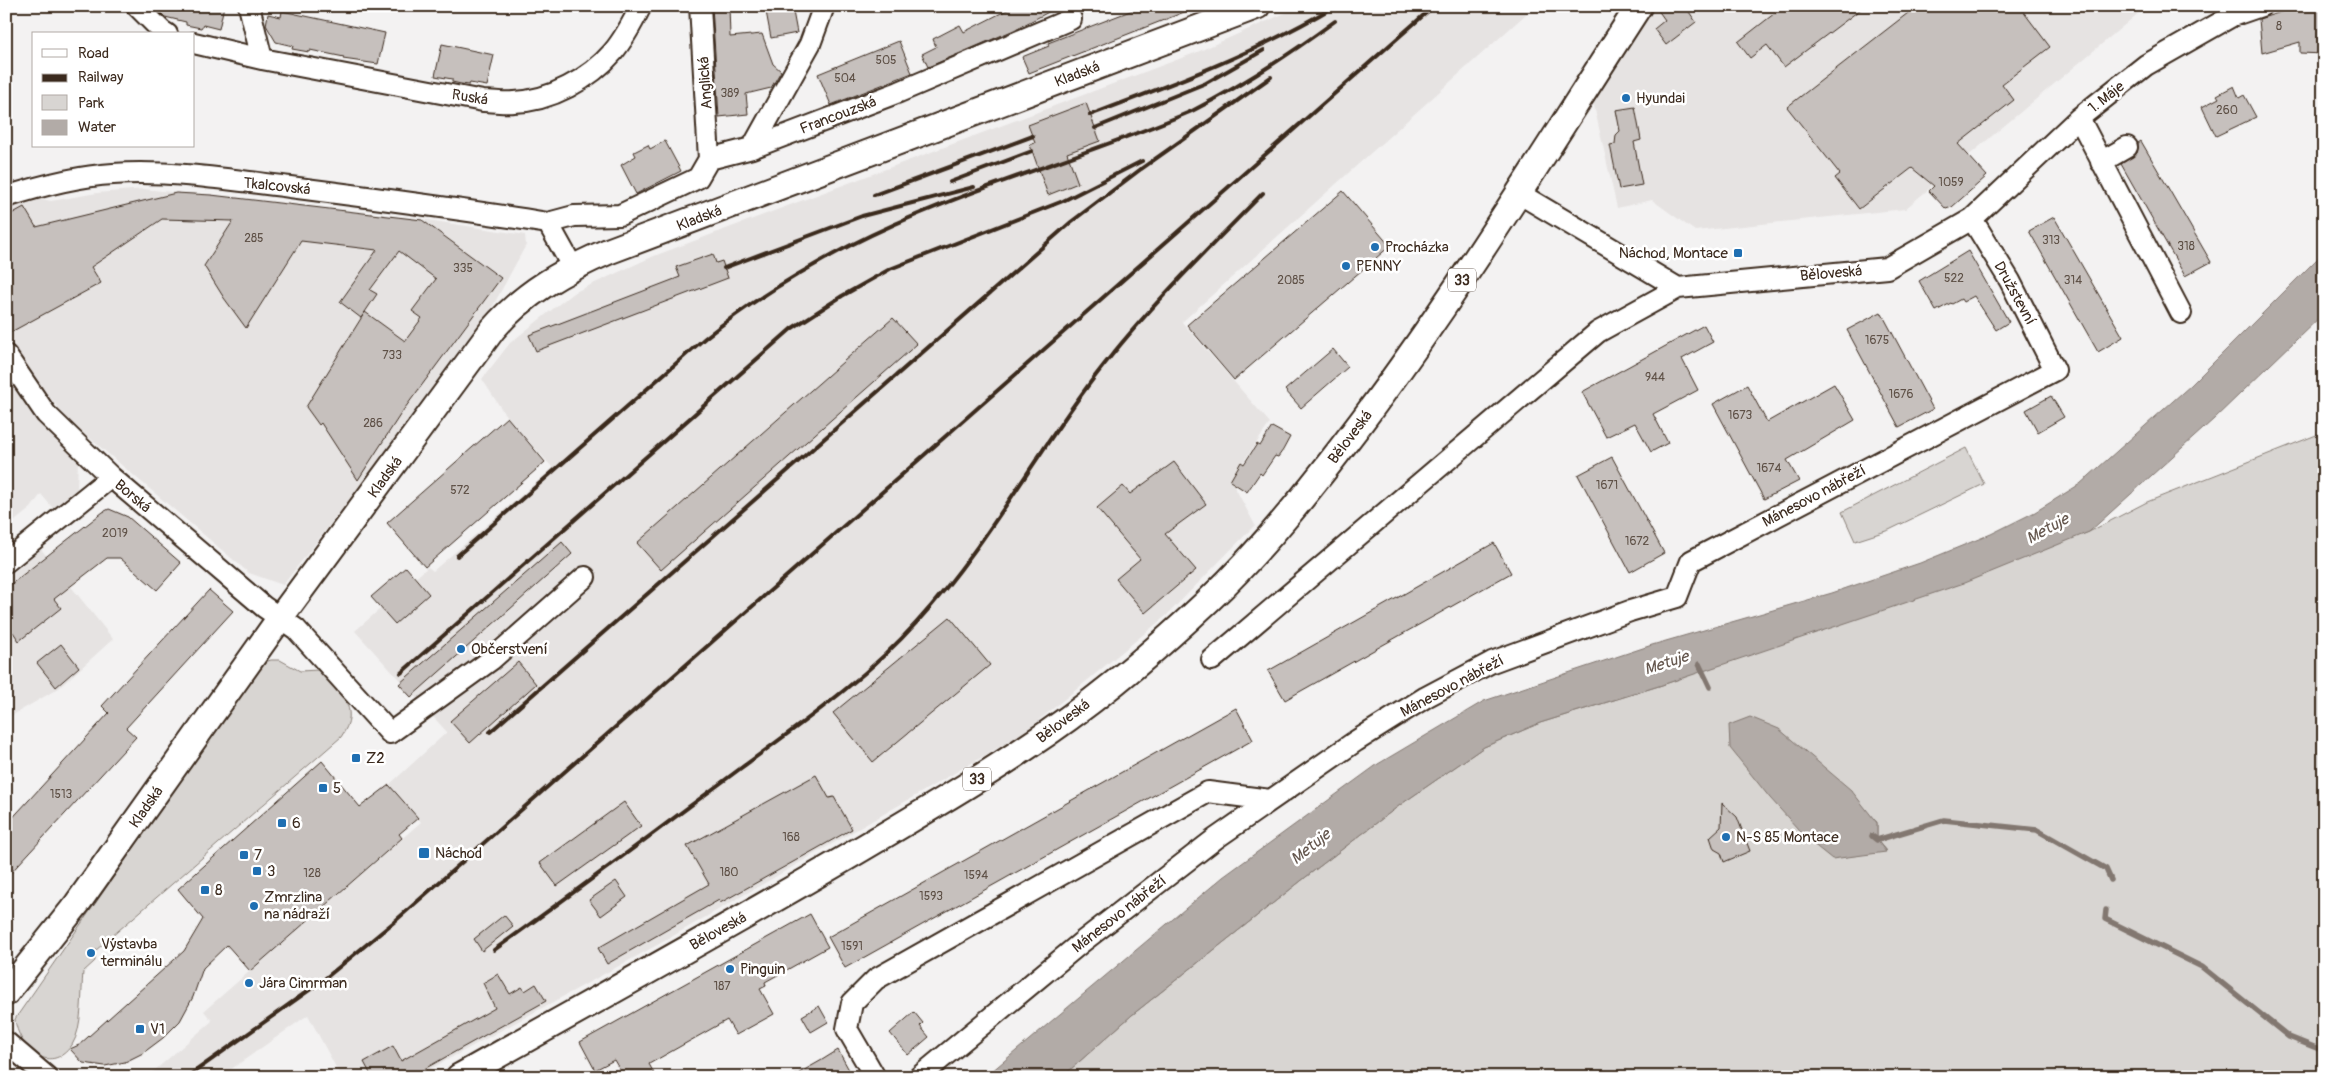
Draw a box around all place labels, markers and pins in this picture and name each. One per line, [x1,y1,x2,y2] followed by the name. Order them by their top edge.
[1636,89,1685,108] place label: Hyundai
[1620,92,1632,104] marker: Hyundai
[1385,238,1449,257] place label: Procházka
[1369,241,1381,253] marker: Procházka
[1619,244,1729,263] place label: Náchod, Montace
[1732,247,1744,259] marker: Náchod, Montace
[1356,257,1402,276] place label: PENNY
[1340,260,1352,272] marker: PENNY
[471,640,548,659] place label: Občerstvení
[455,643,467,655] marker: Občerstvení
[366,749,385,768] place label: Z2
[350,752,362,764] marker: Z2
[333,779,341,798] place label: 5
[317,782,329,794] marker: 5
[292,814,301,833] place label: 6
[276,817,288,829] marker: 6
[1736,828,1839,847] place label: N-S 85 Montace
[1720,831,1732,843] marker: N-S 85 Montace
[435,844,482,863] place label: Náchod
[254,846,262,865] place label: 7
[417,846,431,860] marker: Náchod
[238,849,250,861] marker: 7
[267,862,275,881] place label: 3
[251,865,263,877] marker: 3
[215,881,223,900] place label: 8
[199,884,211,896] marker: 8
[264,888,330,924] place label: Zmrzlina na nádraží
[248,900,260,912] marker: Zmrzlina na nádraží
[100,935,162,971] place label: Výstavba terminálu
[85,947,97,959] marker: Výstavba terminálu
[740,960,785,979] place label: Pinguin
[724,963,736,975] marker: Pinguin
[259,974,347,993] place label: Jára Cimrman
[243,977,255,989] marker: Jára Cimrman
[150,1020,165,1039] place label: V1
[134,1023,146,1035] marker: V1

